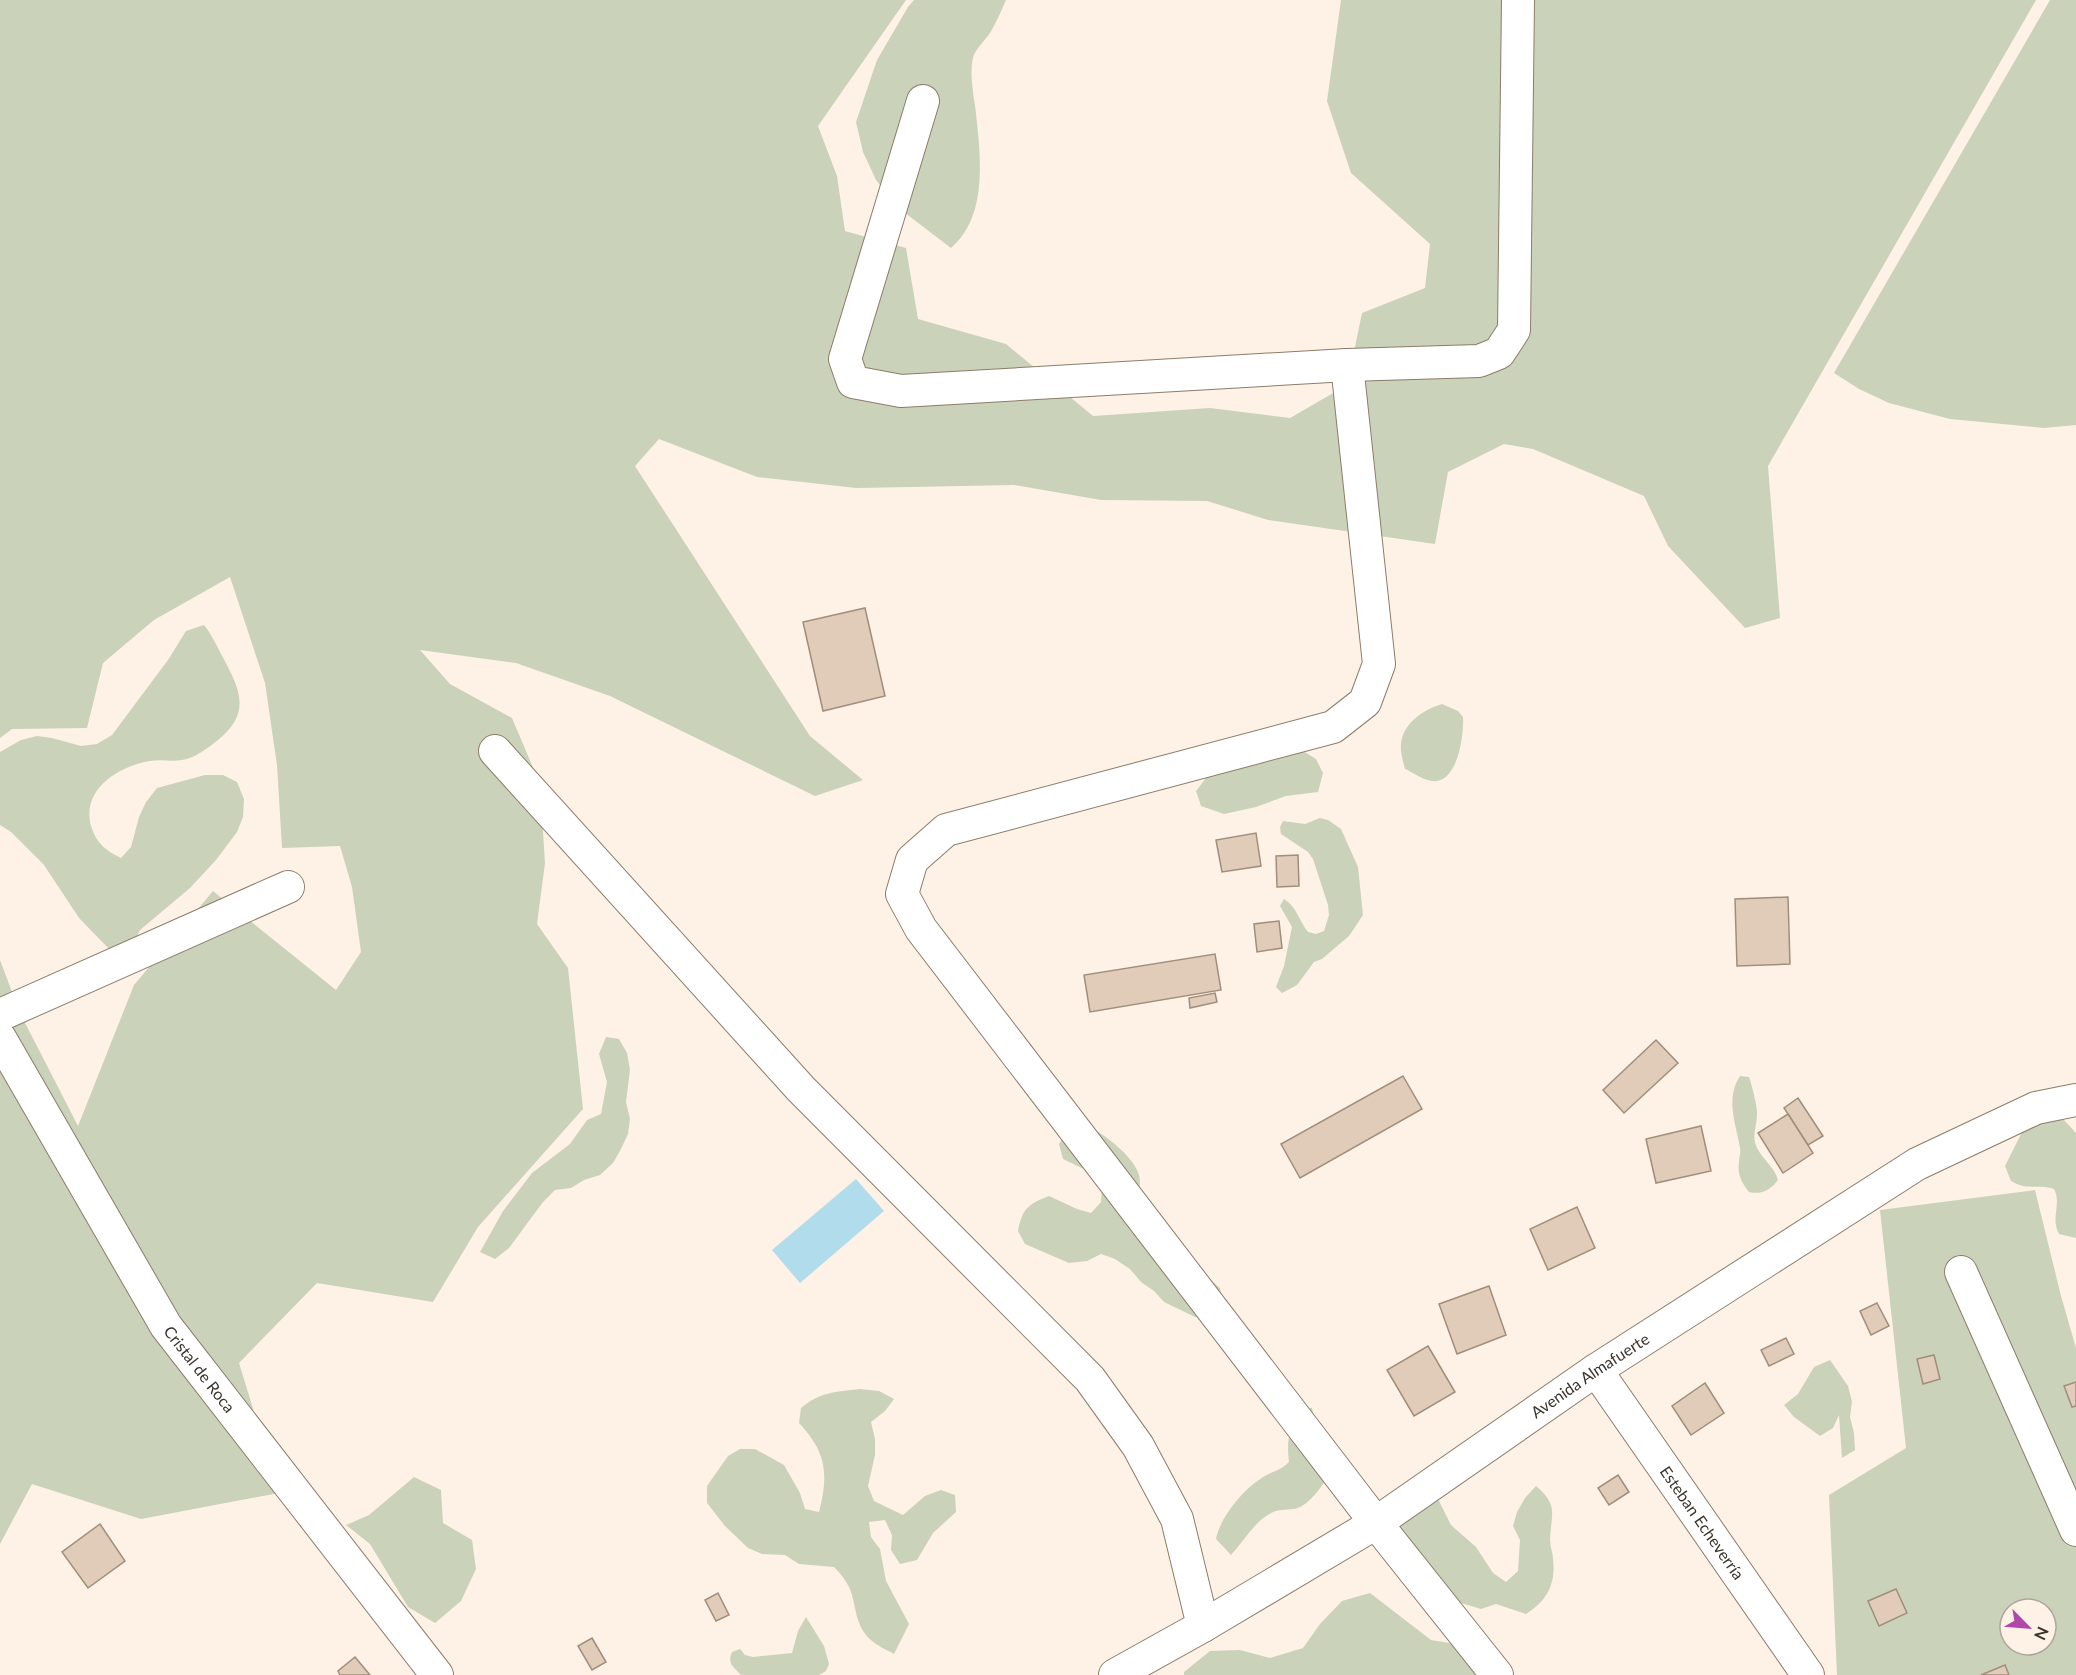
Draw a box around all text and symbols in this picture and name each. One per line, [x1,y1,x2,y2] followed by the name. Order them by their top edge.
[160,1322,239,1416] street label: Cristal de Roca
[1527,1329,1652,1422] street label: Avenida Almafuerte
[1657,1462,1749,1583] street label: Esteban Echeverría
[1998,1597,2058,1657] north arrow
[2031,1624,2053,1643] text: N

